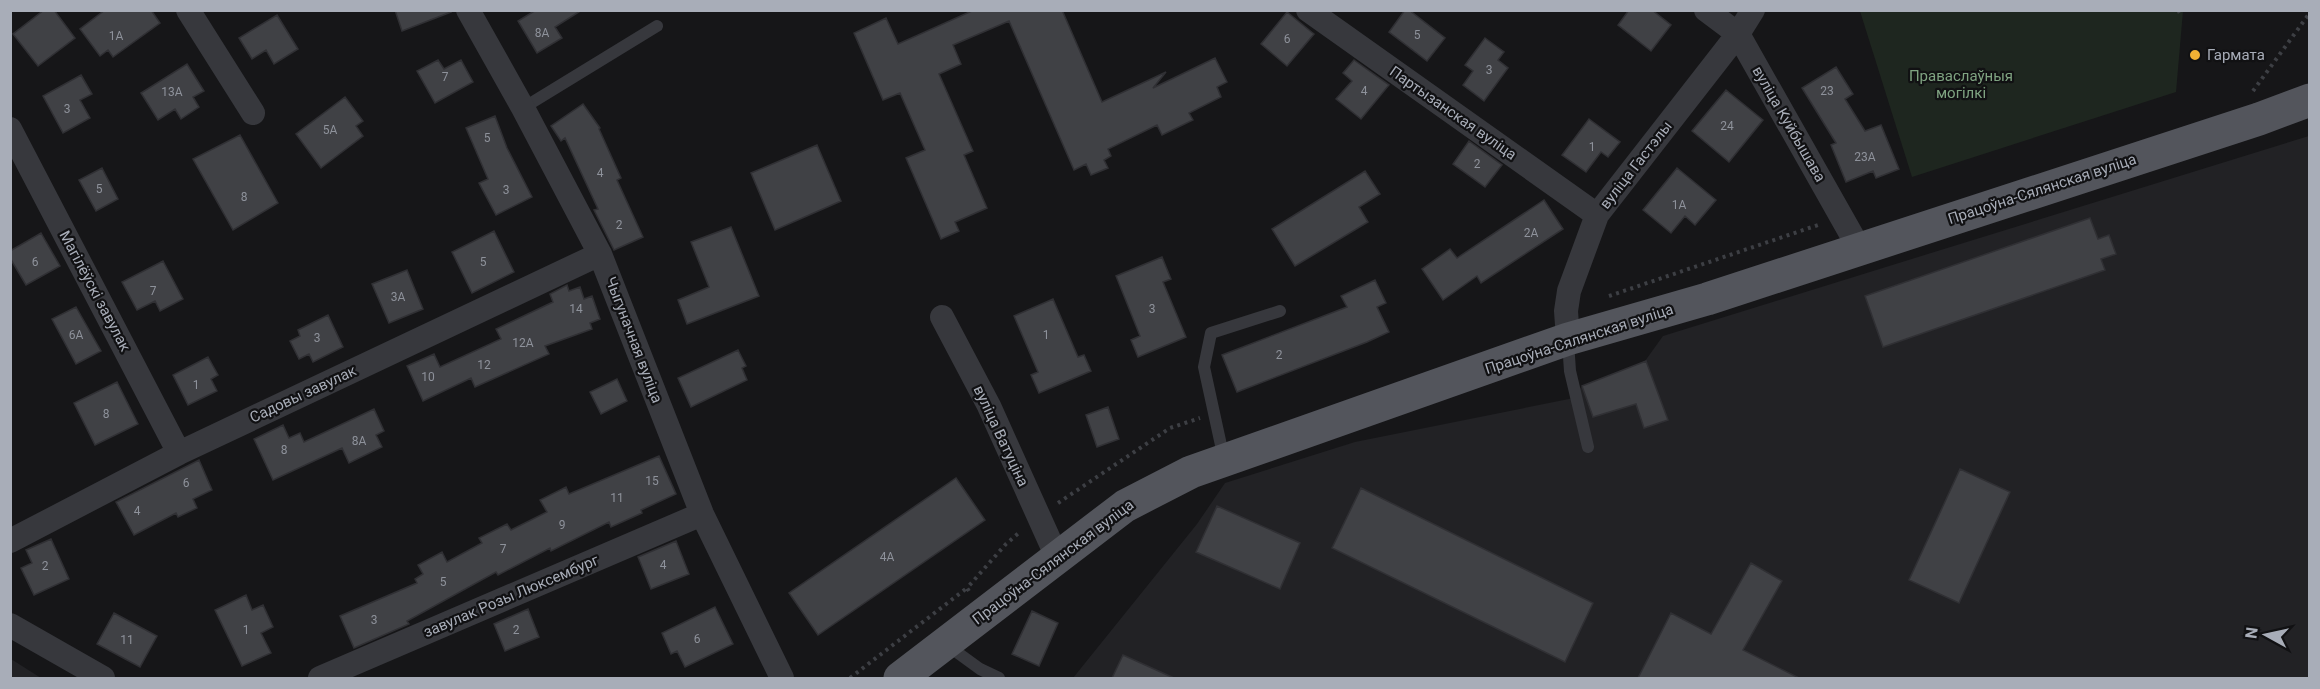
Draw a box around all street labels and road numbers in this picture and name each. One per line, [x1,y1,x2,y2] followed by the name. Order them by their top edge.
[1386,62,1520,164] street label: Партызанская вуліца
[1749,63,1829,185] street label: вуліца Куйбышава
[1596,117,1676,213] street label: вуліца Гастэлы
[1946,150,2138,228] street label: Працоўна-Сялянская вуліца
[56,228,134,354] street label: Магілёўскі завулак
[602,274,666,406] street label: Чыгуначная вуліца
[1483,300,1675,378] street label: Працоўна-Сялянская вуліца
[247,361,359,427] street label: Садовы завулак
[970,383,1032,489] street label: вуліца Ватуціна
[969,496,1137,628] street label: Працоўна-Сялянская вуліца
[421,551,602,641] street label: завулак Розы Люксембург

